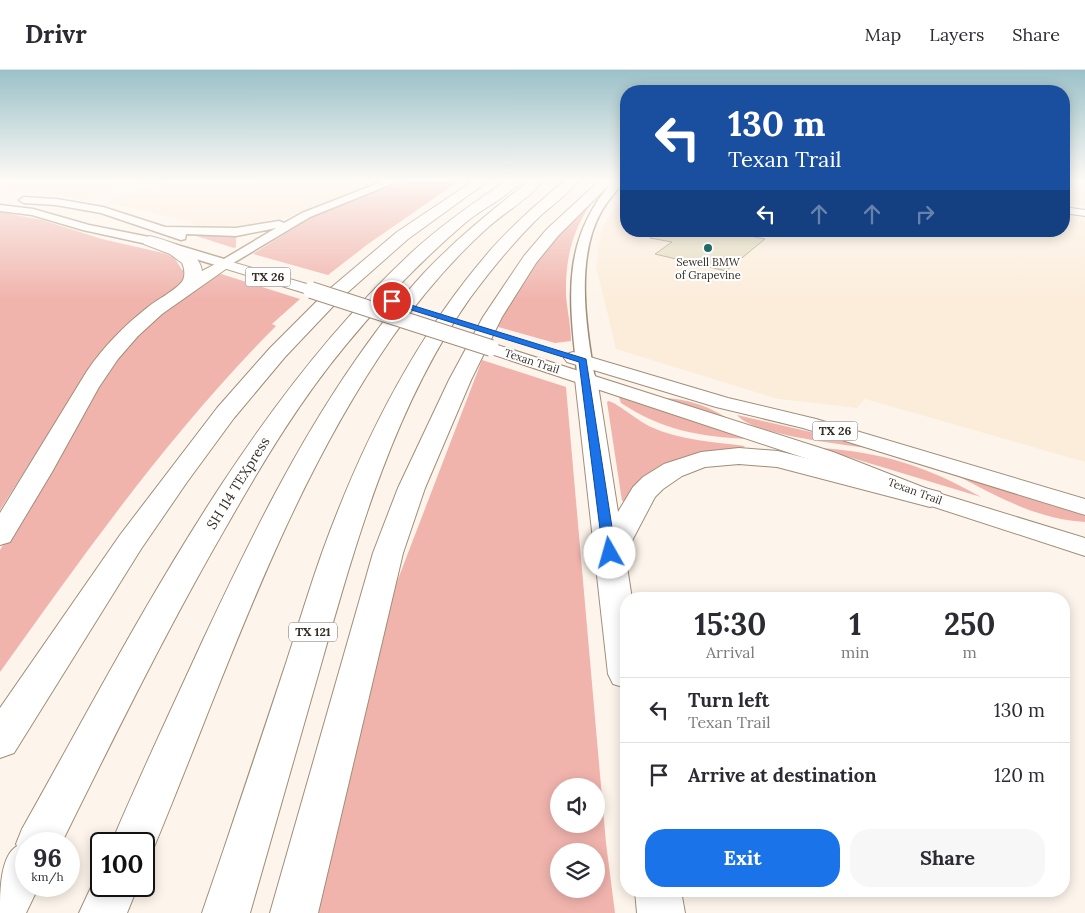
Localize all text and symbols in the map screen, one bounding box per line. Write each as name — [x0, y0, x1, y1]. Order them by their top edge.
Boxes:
text: Drivr — [25, 19, 87, 50]
text: Map — [865, 23, 901, 46]
text: Layers — [929, 23, 984, 46]
text: Share — [1012, 23, 1060, 46]
text: 130 m — [728, 101, 825, 146]
icon: left — [645, 105, 710, 170]
text: Texan Trail — [728, 145, 842, 173]
icon: left — [752, 200, 780, 228]
icon: ahead — [805, 200, 833, 228]
icon: ahead — [858, 200, 886, 228]
icon: right — [911, 200, 939, 228]
marker: Sewell BMW of Grapevine — [702, 242, 714, 254]
place label: Sewell BMW of Grapevine — [675, 255, 741, 282]
road number: TX 26 — [246, 268, 290, 286]
pin — [371, 280, 413, 322]
icon: arrive — [378, 287, 406, 315]
street label: Texan Trail — [503, 346, 561, 376]
road number: TX 26 — [812, 422, 858, 441]
street label: SH 114 TEXpress — [202, 433, 274, 533]
street label: Texan Trail — [886, 475, 944, 507]
position arrow — [583, 526, 635, 578]
text: 15:30 — [695, 605, 766, 643]
text: 1 — [849, 605, 861, 643]
text: 250 — [944, 605, 995, 643]
road number: TX 121 — [289, 622, 337, 642]
text: Arrival — [706, 642, 755, 662]
text: min — [841, 642, 870, 662]
text: m — [963, 642, 977, 662]
text: Turn left — [688, 688, 769, 712]
icon: left — [645, 696, 673, 724]
text: 130 m — [994, 698, 1045, 722]
text: Texan Trail — [688, 712, 771, 732]
icon: arrive — [645, 761, 673, 789]
text: Arrive at destination — [688, 763, 877, 787]
text: 120 m — [994, 763, 1045, 787]
map controls — [550, 778, 605, 898]
button: sound — [550, 778, 605, 833]
button: Exit — [645, 829, 840, 887]
button: Share — [850, 829, 1045, 887]
speed limit sign: 100 — [90, 832, 155, 897]
text: 96 — [33, 842, 62, 874]
button: layers — [550, 843, 605, 898]
text: km/h — [31, 869, 64, 884]

